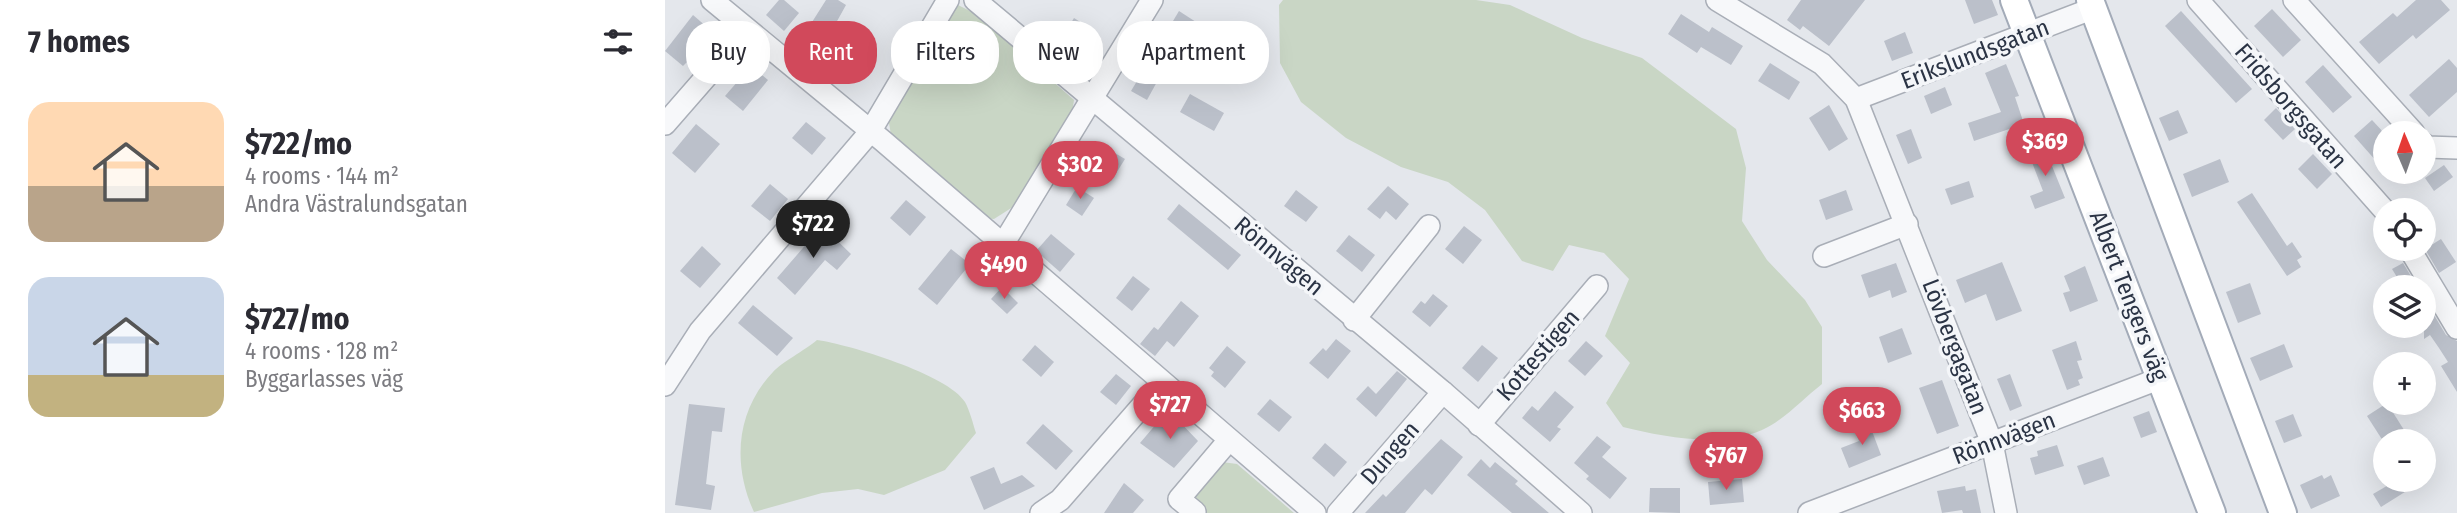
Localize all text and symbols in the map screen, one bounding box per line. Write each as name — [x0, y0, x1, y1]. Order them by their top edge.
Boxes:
street label: Erikslundsgatan — [1897, 13, 2053, 95]
chip: Buy — [686, 21, 770, 84]
chip: Rent — [784, 21, 877, 84]
chip: Filters — [891, 21, 999, 84]
chip: New — [1013, 21, 1103, 84]
chip: Apartment — [1117, 21, 1269, 84]
icon: filters — [599, 23, 637, 61]
text: 7 homes — [28, 24, 130, 60]
street label: Fridsborgsgatan — [2229, 38, 2353, 174]
pin: $369 — [2004, 118, 2086, 178]
north arrow — [2373, 121, 2436, 184]
map controls — [2373, 121, 2436, 492]
text: $722/mo — [245, 126, 352, 162]
text: $369 — [2022, 127, 2068, 155]
icon: home — [84, 130, 168, 214]
pin: $302 — [1039, 142, 1121, 201]
text: $302 — [1057, 150, 1103, 178]
text: 4 rooms · 144 m² — [245, 162, 399, 190]
text: Andra Västralundsgatan — [245, 190, 468, 218]
button: locate — [2373, 198, 2436, 261]
pin: $722 — [772, 201, 854, 260]
street label: Albert Tengers väg — [2084, 207, 2175, 386]
text: $722 — [792, 209, 834, 237]
street label: Rönnvägen — [1229, 211, 1329, 301]
pin: $490 — [963, 242, 1045, 301]
text: $490 — [980, 250, 1028, 278]
street label: Lövbergagatan — [1916, 275, 1994, 419]
button: layers — [2373, 275, 2436, 338]
text: $727/mo — [245, 301, 350, 337]
street label: Kottestigen — [1491, 304, 1585, 406]
icon: home — [84, 305, 168, 389]
text: 4 rooms · 128 m² — [245, 337, 398, 365]
button: + — [2373, 352, 2436, 415]
text: Byggarlasses väg — [245, 365, 403, 393]
pin: $727 — [1129, 382, 1211, 441]
pin: $663 — [1821, 388, 1903, 447]
text: $727 — [1149, 390, 1191, 418]
text: $663 — [1839, 396, 1885, 424]
street label: Rönnvägen — [1949, 406, 2059, 470]
street label: Dungen — [1355, 416, 1425, 490]
button: − — [2373, 429, 2436, 492]
pin: $767 — [1685, 433, 1767, 492]
text: $767 — [1705, 441, 1747, 469]

